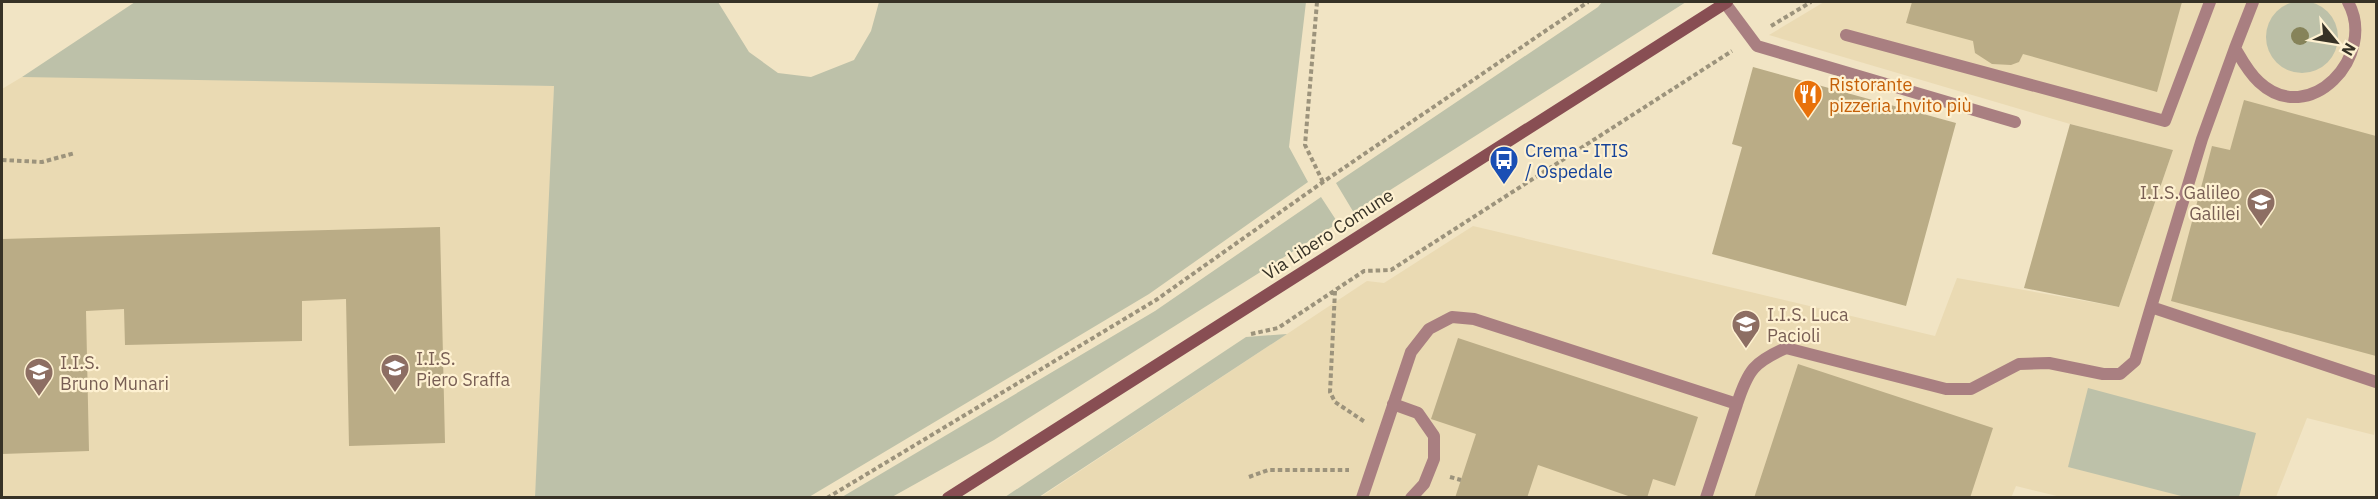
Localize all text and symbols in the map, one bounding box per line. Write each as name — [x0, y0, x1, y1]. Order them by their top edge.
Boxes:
north arrow — [2306, 12, 2366, 72]
text: N — [2337, 39, 2361, 60]
place label: Ristorante pizzeria Invito più — [1829, 73, 1972, 117]
restaurant icon: Ristorante pizzeria Invito più — [1792, 78, 1824, 120]
place label: Crema - ITIS / Ospedale — [1525, 139, 1628, 183]
bus stop icon: Crema - ITIS / Ospedale — [1488, 144, 1520, 186]
place label: I.I.S. Galileo Galilei — [2140, 181, 2240, 225]
street label: Via Libero Comune — [1258, 183, 1398, 285]
school or university icon: I.I.S. Galileo Galilei — [2245, 186, 2277, 228]
place label: I.I.S. Luca Pacioli — [1767, 303, 1849, 347]
school or university icon: I.I.S. Luca Pacioli — [1730, 308, 1762, 350]
place label: I.I.S. Piero Sraffa — [416, 347, 510, 391]
place label: I.I.S. Bruno Munari — [60, 351, 169, 395]
school or university icon: I.I.S. Piero Sraffa — [379, 352, 411, 394]
school or university icon: I.I.S. Bruno Munari — [23, 356, 55, 398]

